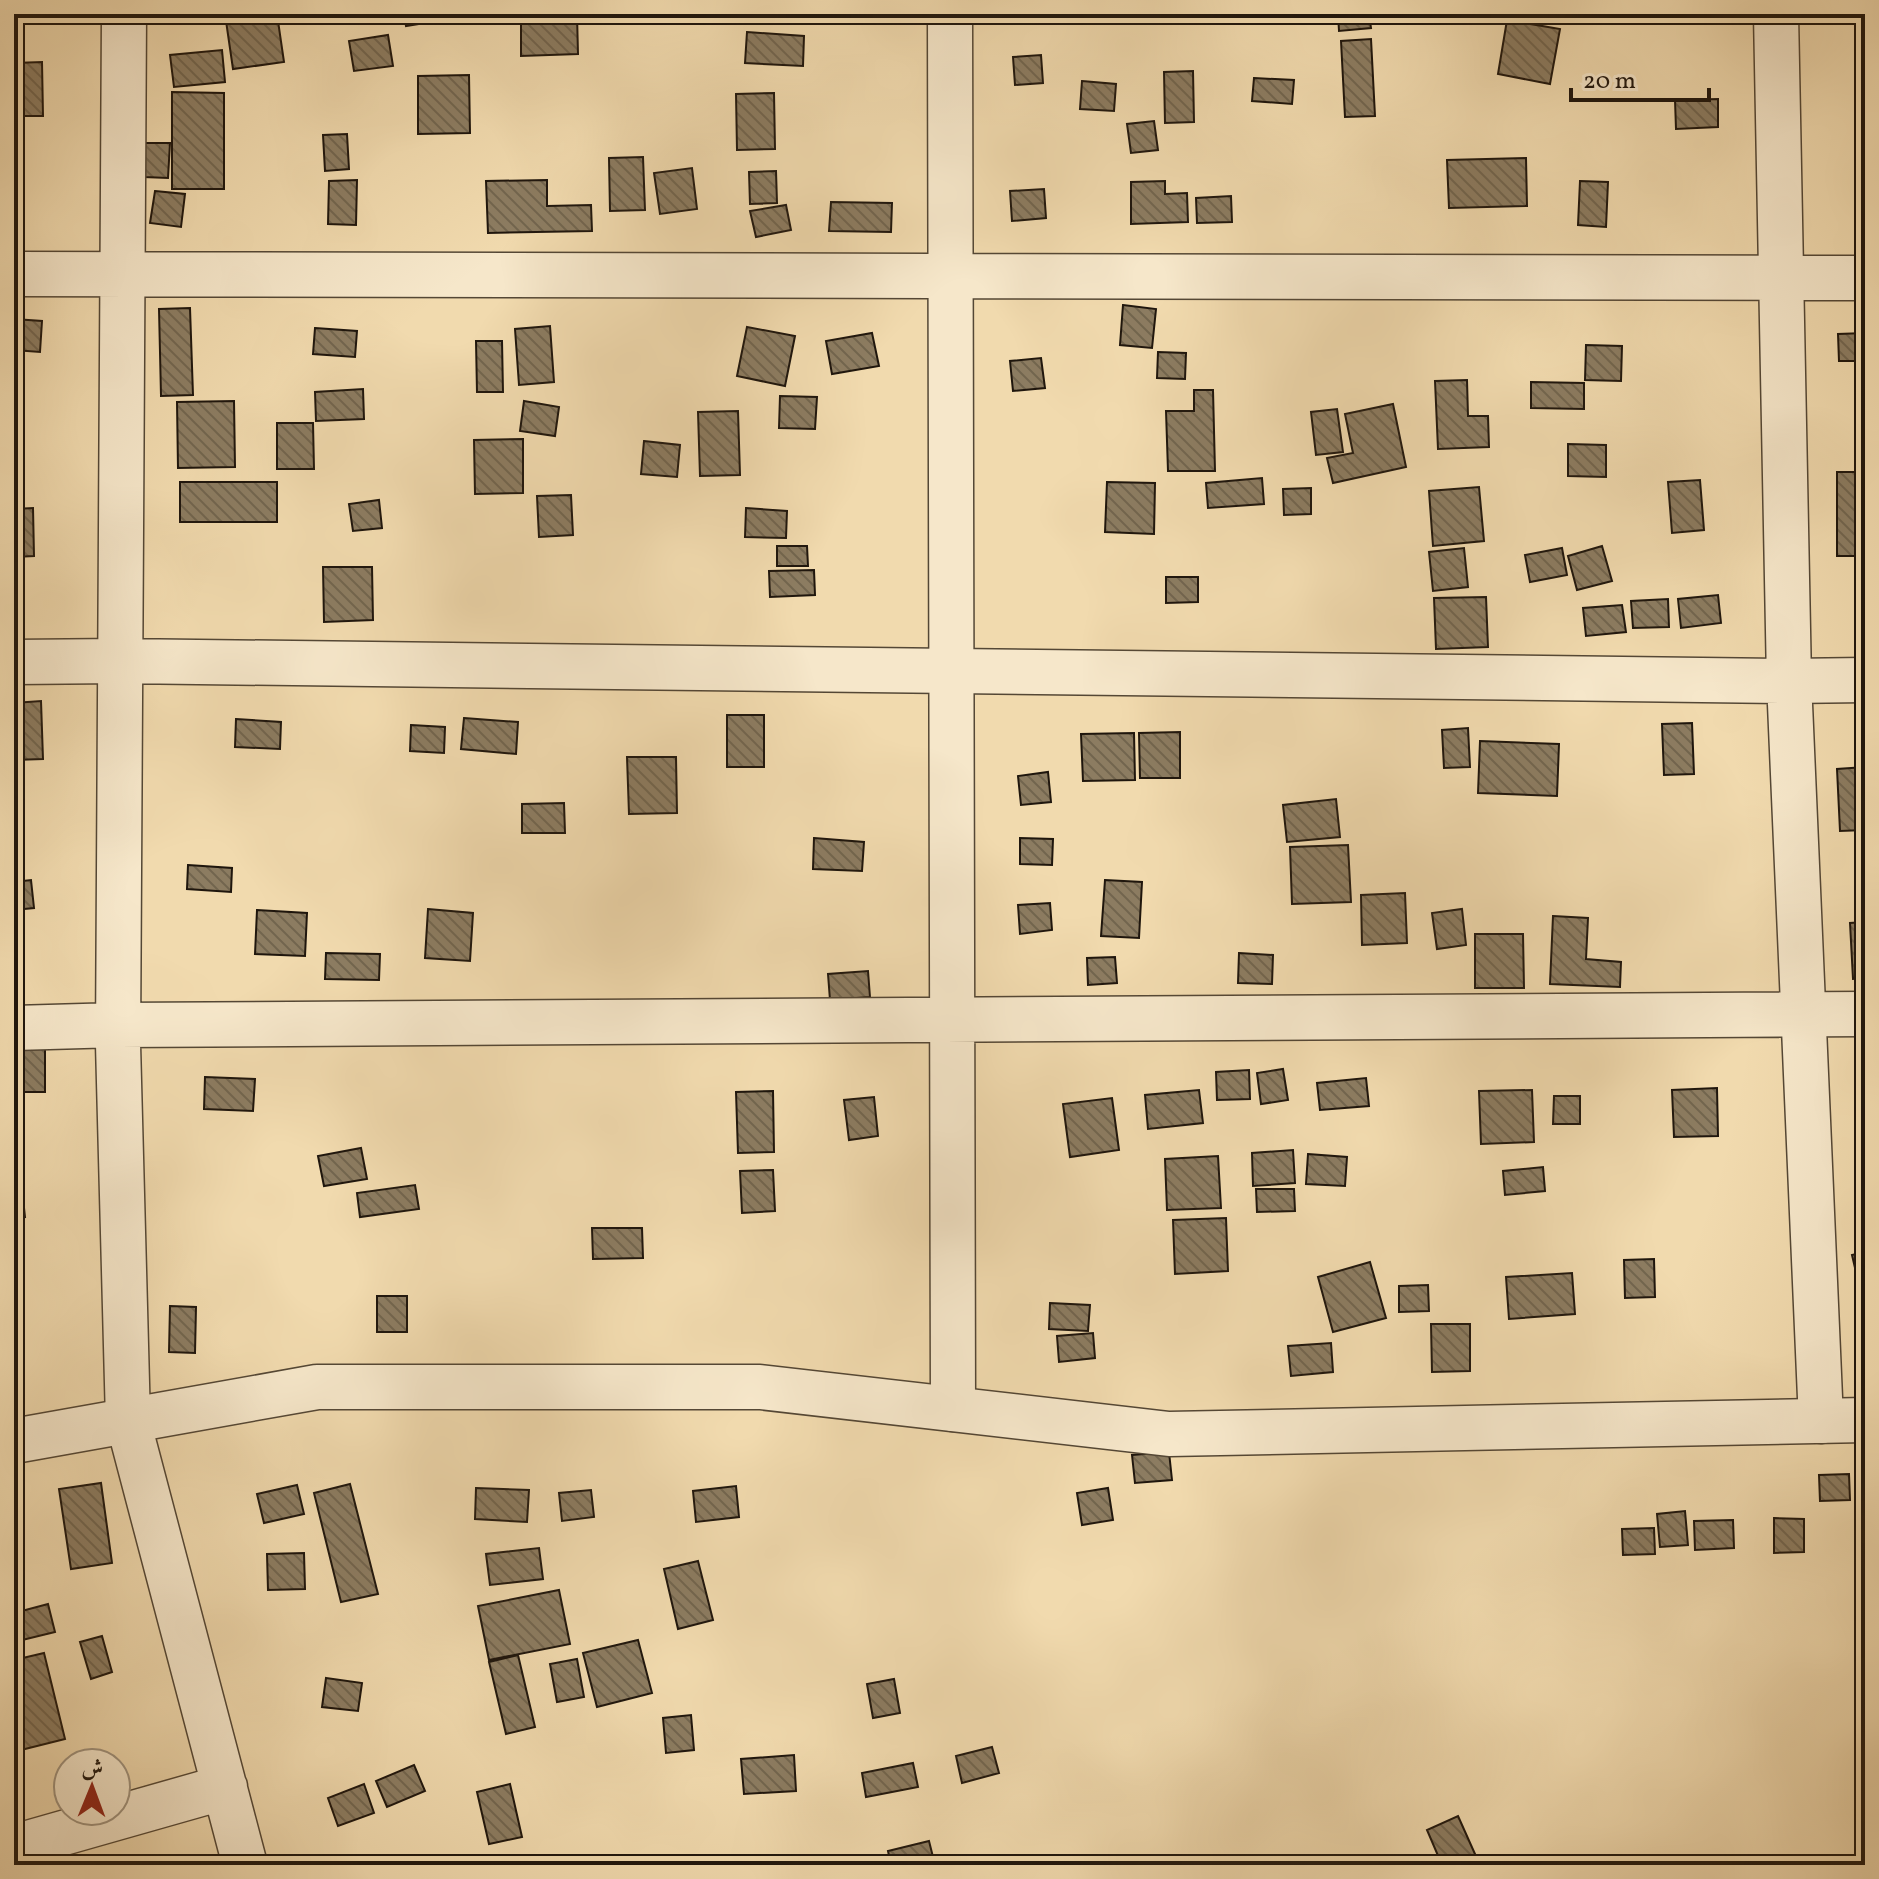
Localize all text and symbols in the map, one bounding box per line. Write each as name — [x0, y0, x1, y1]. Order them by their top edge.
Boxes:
scale bar — [1571, 52, 1709, 102]
text: 20 m — [1583, 65, 1636, 99]
north arrow — [52, 1747, 132, 1827]
text: ش — [81, 1754, 103, 1785]

